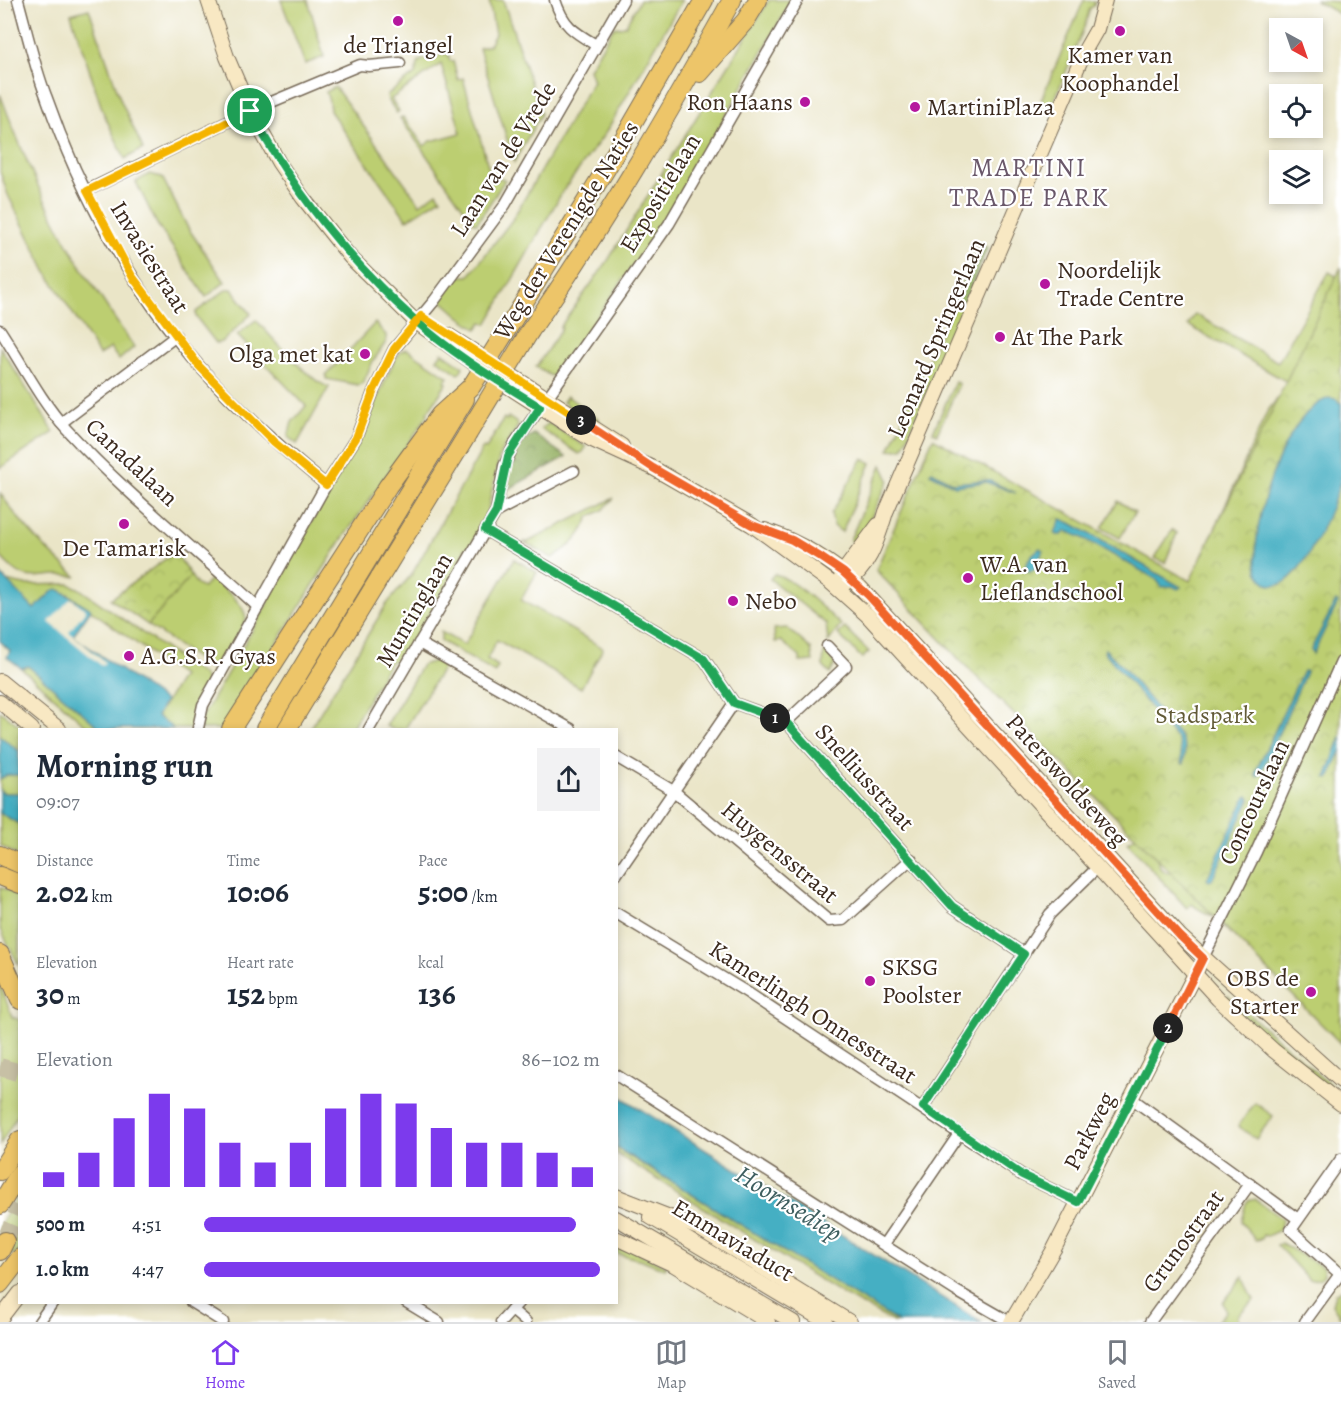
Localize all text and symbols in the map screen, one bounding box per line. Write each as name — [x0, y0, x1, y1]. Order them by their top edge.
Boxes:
marker: de Triangel — [391, 14, 405, 28]
north arrow — [1269, 18, 1323, 72]
map controls — [1269, 18, 1323, 204]
marker: Kamer van Koophandel — [1113, 24, 1127, 38]
place label: de Triangel — [343, 29, 453, 61]
place label: Kamer van Koophandel — [1061, 39, 1179, 99]
street label: Laan van de Vrede — [442, 75, 564, 243]
button: locate — [1269, 84, 1323, 138]
pin — [224, 85, 275, 136]
place label: Ron Haans — [686, 86, 793, 118]
place label: MartiniPlaza — [927, 91, 1055, 123]
icon: arrive — [233, 94, 266, 127]
marker: Ron Haans — [798, 95, 812, 109]
marker: MartiniPlaza — [908, 100, 922, 114]
street label: Weg der Verenigde Naties — [485, 115, 646, 346]
street label: Expositielaan — [612, 128, 708, 258]
district label: MARTINI TRADE PARK — [949, 150, 1109, 215]
button: layers — [1269, 150, 1323, 204]
street label: Invasiestraat — [103, 195, 197, 319]
street label: Leonard Springerlaan — [880, 233, 992, 443]
place label: Noordelijk Trade Centre — [1057, 254, 1184, 314]
marker: Noordelijk Trade Centre — [1038, 277, 1052, 291]
place label: At The Park — [1011, 321, 1123, 353]
marker: At The Park — [993, 330, 1007, 344]
place label: Olga met kat — [229, 338, 353, 370]
marker: Olga met kat — [358, 347, 372, 361]
pin: 3 — [566, 405, 596, 435]
text: 3 — [578, 409, 584, 431]
street label: Canadalaan — [79, 411, 185, 513]
marker: De Tamarisk — [117, 517, 131, 531]
place label: De Tamarisk — [62, 532, 186, 564]
street label: Muntinglaan — [368, 547, 460, 673]
place label: W.A. van Lieflandschool — [979, 548, 1123, 608]
marker: W.A. van Lieflandschool — [961, 571, 975, 585]
place label: Nebo — [745, 585, 797, 617]
marker: Nebo — [726, 594, 740, 608]
place label: A.G.S.R. Gyas — [140, 640, 276, 672]
marker: A.G.S.R. Gyas — [122, 649, 136, 663]
park label: Stadspark — [1155, 699, 1255, 731]
pin: 1 — [760, 703, 790, 733]
text: 1 — [772, 707, 778, 729]
street label: Paterswoldseweg — [999, 707, 1135, 853]
street label: Snelliusstraat — [808, 716, 922, 838]
street label: Concourslaan — [1211, 734, 1297, 870]
text: Morning run — [36, 743, 213, 788]
button: share — [537, 748, 600, 811]
text: 09:07 — [36, 788, 80, 815]
street label: Huygensstraat — [715, 794, 845, 910]
text: Distance — [36, 850, 93, 872]
text: Time — [227, 850, 260, 872]
text: Pace — [418, 850, 448, 872]
text: 2.02 — [36, 872, 88, 912]
text: 10:06 — [227, 872, 289, 912]
text: 5:00 — [418, 872, 468, 912]
text: km — [88, 886, 113, 908]
text: /km — [468, 886, 498, 908]
street label: Kamerlingh Onnesstraat — [703, 933, 923, 1091]
place label: SKSG Poolster — [882, 951, 961, 1011]
text: Elevation — [36, 952, 97, 974]
text: Heart rate — [227, 952, 294, 974]
text: kcal — [418, 952, 444, 974]
place label: OBS de Starter — [1227, 962, 1299, 1022]
text: 30 — [36, 974, 64, 1014]
text: 152 — [227, 974, 265, 1014]
text: 136 — [418, 974, 456, 1014]
marker: SKSG Poolster — [863, 974, 877, 988]
marker: OBS de Starter — [1304, 985, 1318, 999]
text: m — [64, 988, 80, 1010]
text: bpm — [265, 988, 298, 1010]
pin: 2 — [1153, 1013, 1183, 1043]
text: 2 — [1164, 1017, 1172, 1039]
text: Elevation — [36, 1046, 113, 1073]
text: 86–102 m — [521, 1046, 600, 1073]
street label: Parkweg — [1056, 1086, 1122, 1176]
water label: Hoornsediep — [729, 1157, 849, 1250]
street label: Grunostraat — [1135, 1183, 1231, 1299]
street label: Emmaviaduct — [666, 1191, 800, 1289]
text: 500 m — [36, 1211, 85, 1238]
text: 4:51 — [132, 1211, 161, 1238]
text: 1.0 km — [36, 1256, 89, 1283]
text: 4:47 — [132, 1256, 163, 1283]
tab: Home — [205, 1336, 245, 1394]
tab: Map — [655, 1336, 688, 1394]
tab: Saved — [1098, 1336, 1136, 1394]

